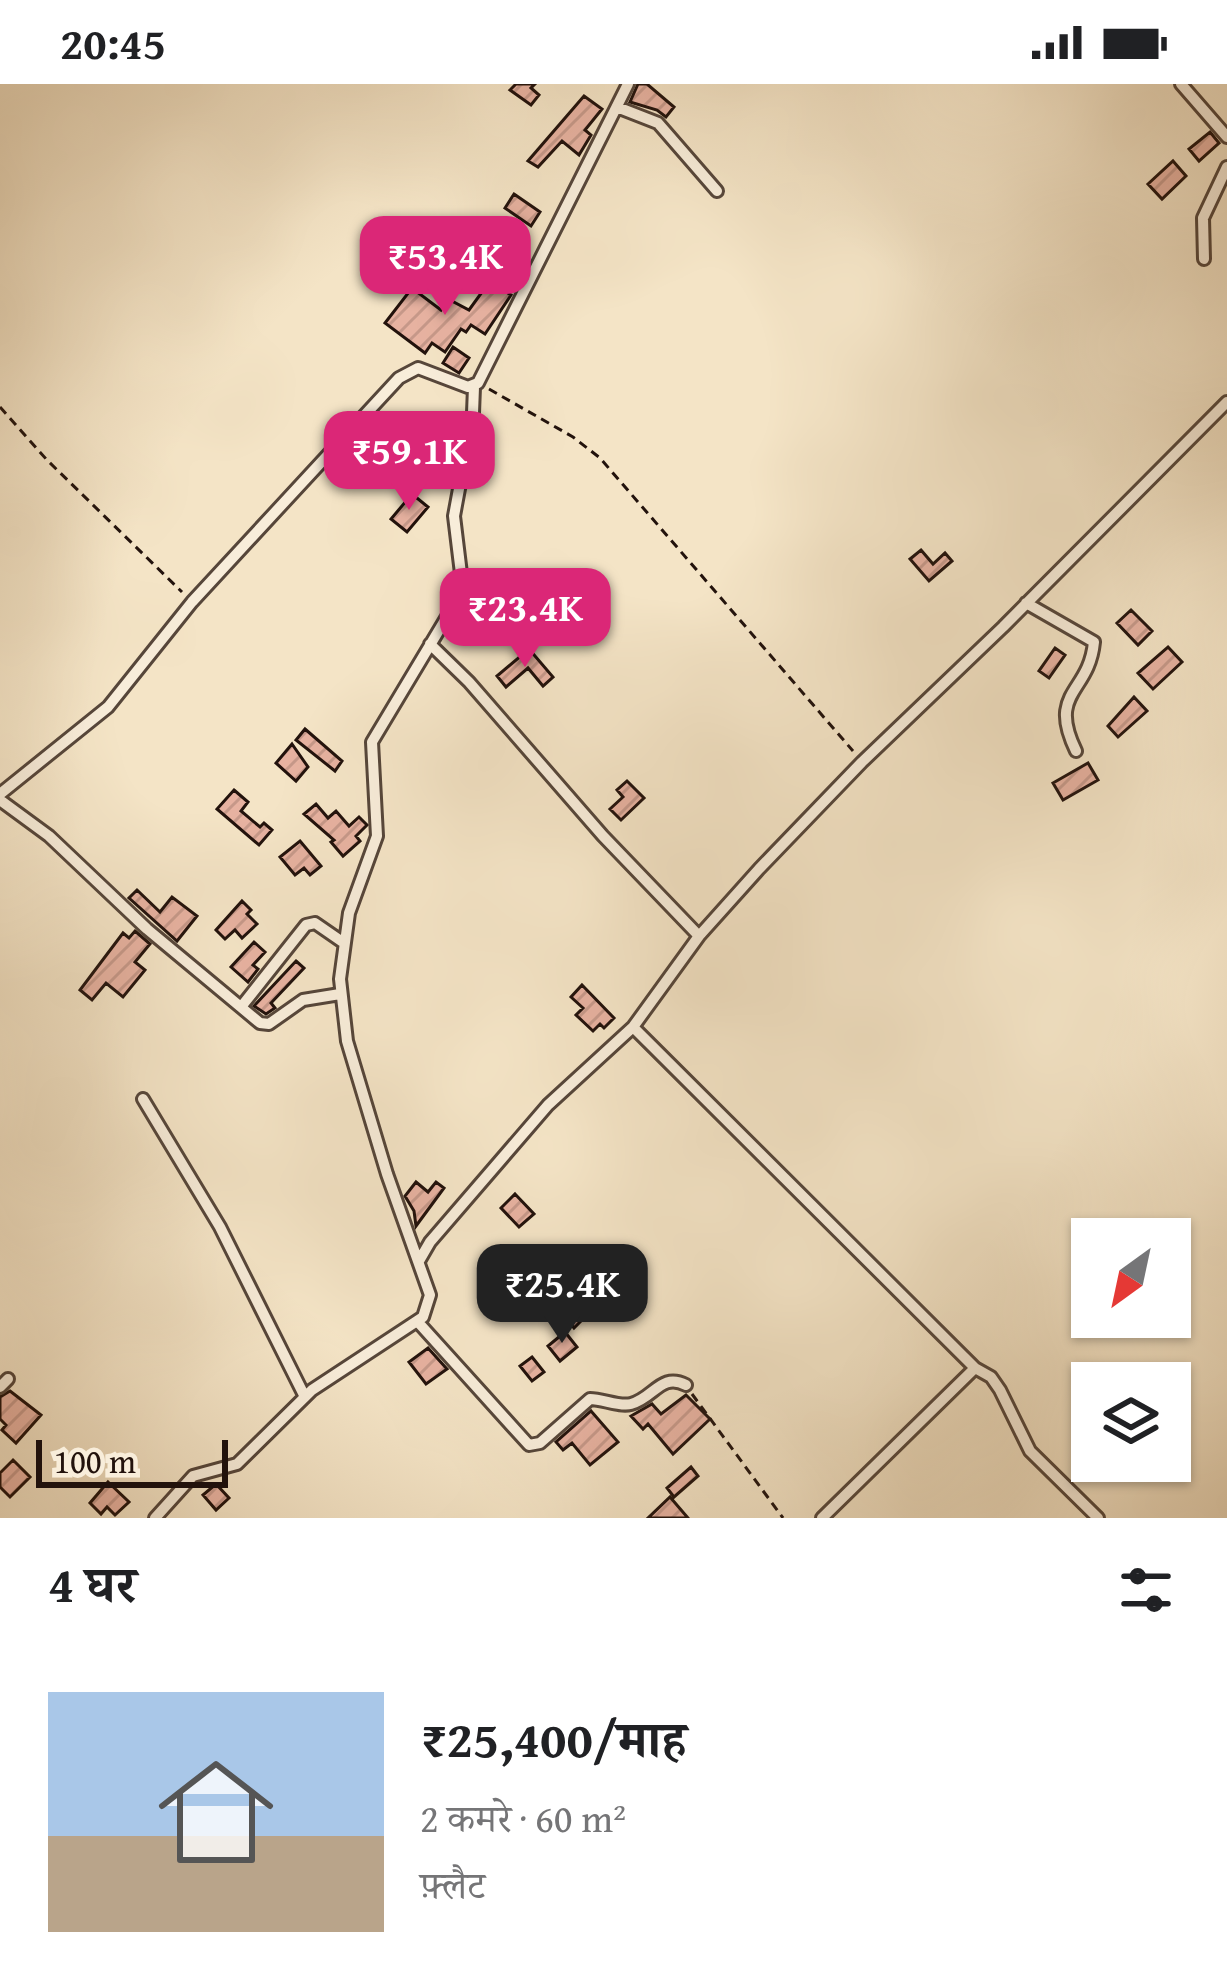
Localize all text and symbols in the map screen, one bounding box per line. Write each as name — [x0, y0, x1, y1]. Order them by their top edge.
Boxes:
text: 20:45 — [60, 10, 166, 75]
pin: ₹53.4K — [347, 216, 543, 318]
text: ₹53.4K — [387, 226, 503, 283]
pin: ₹59.1K — [311, 411, 507, 513]
text: ₹59.1K — [351, 421, 467, 478]
pin: ₹23.4K — [427, 568, 623, 670]
text: ₹23.4K — [467, 578, 583, 635]
north arrow — [1071, 1218, 1191, 1338]
map controls — [1071, 1218, 1191, 1482]
pin: ₹25.4K — [464, 1244, 660, 1346]
text: ₹25.4K — [504, 1254, 620, 1311]
button: layers — [1071, 1362, 1191, 1482]
scale bar — [36, 1434, 228, 1487]
text: 100 m — [54, 1437, 136, 1485]
text: 4 घर — [48, 1546, 136, 1621]
icon: filters — [1113, 1557, 1179, 1623]
text: ₹25,400/माह — [420, 1701, 686, 1776]
icon: home — [144, 1740, 288, 1884]
text: 2 कमरे · 60 m² — [420, 1789, 626, 1846]
text: फ़्लैट — [420, 1856, 485, 1913]

